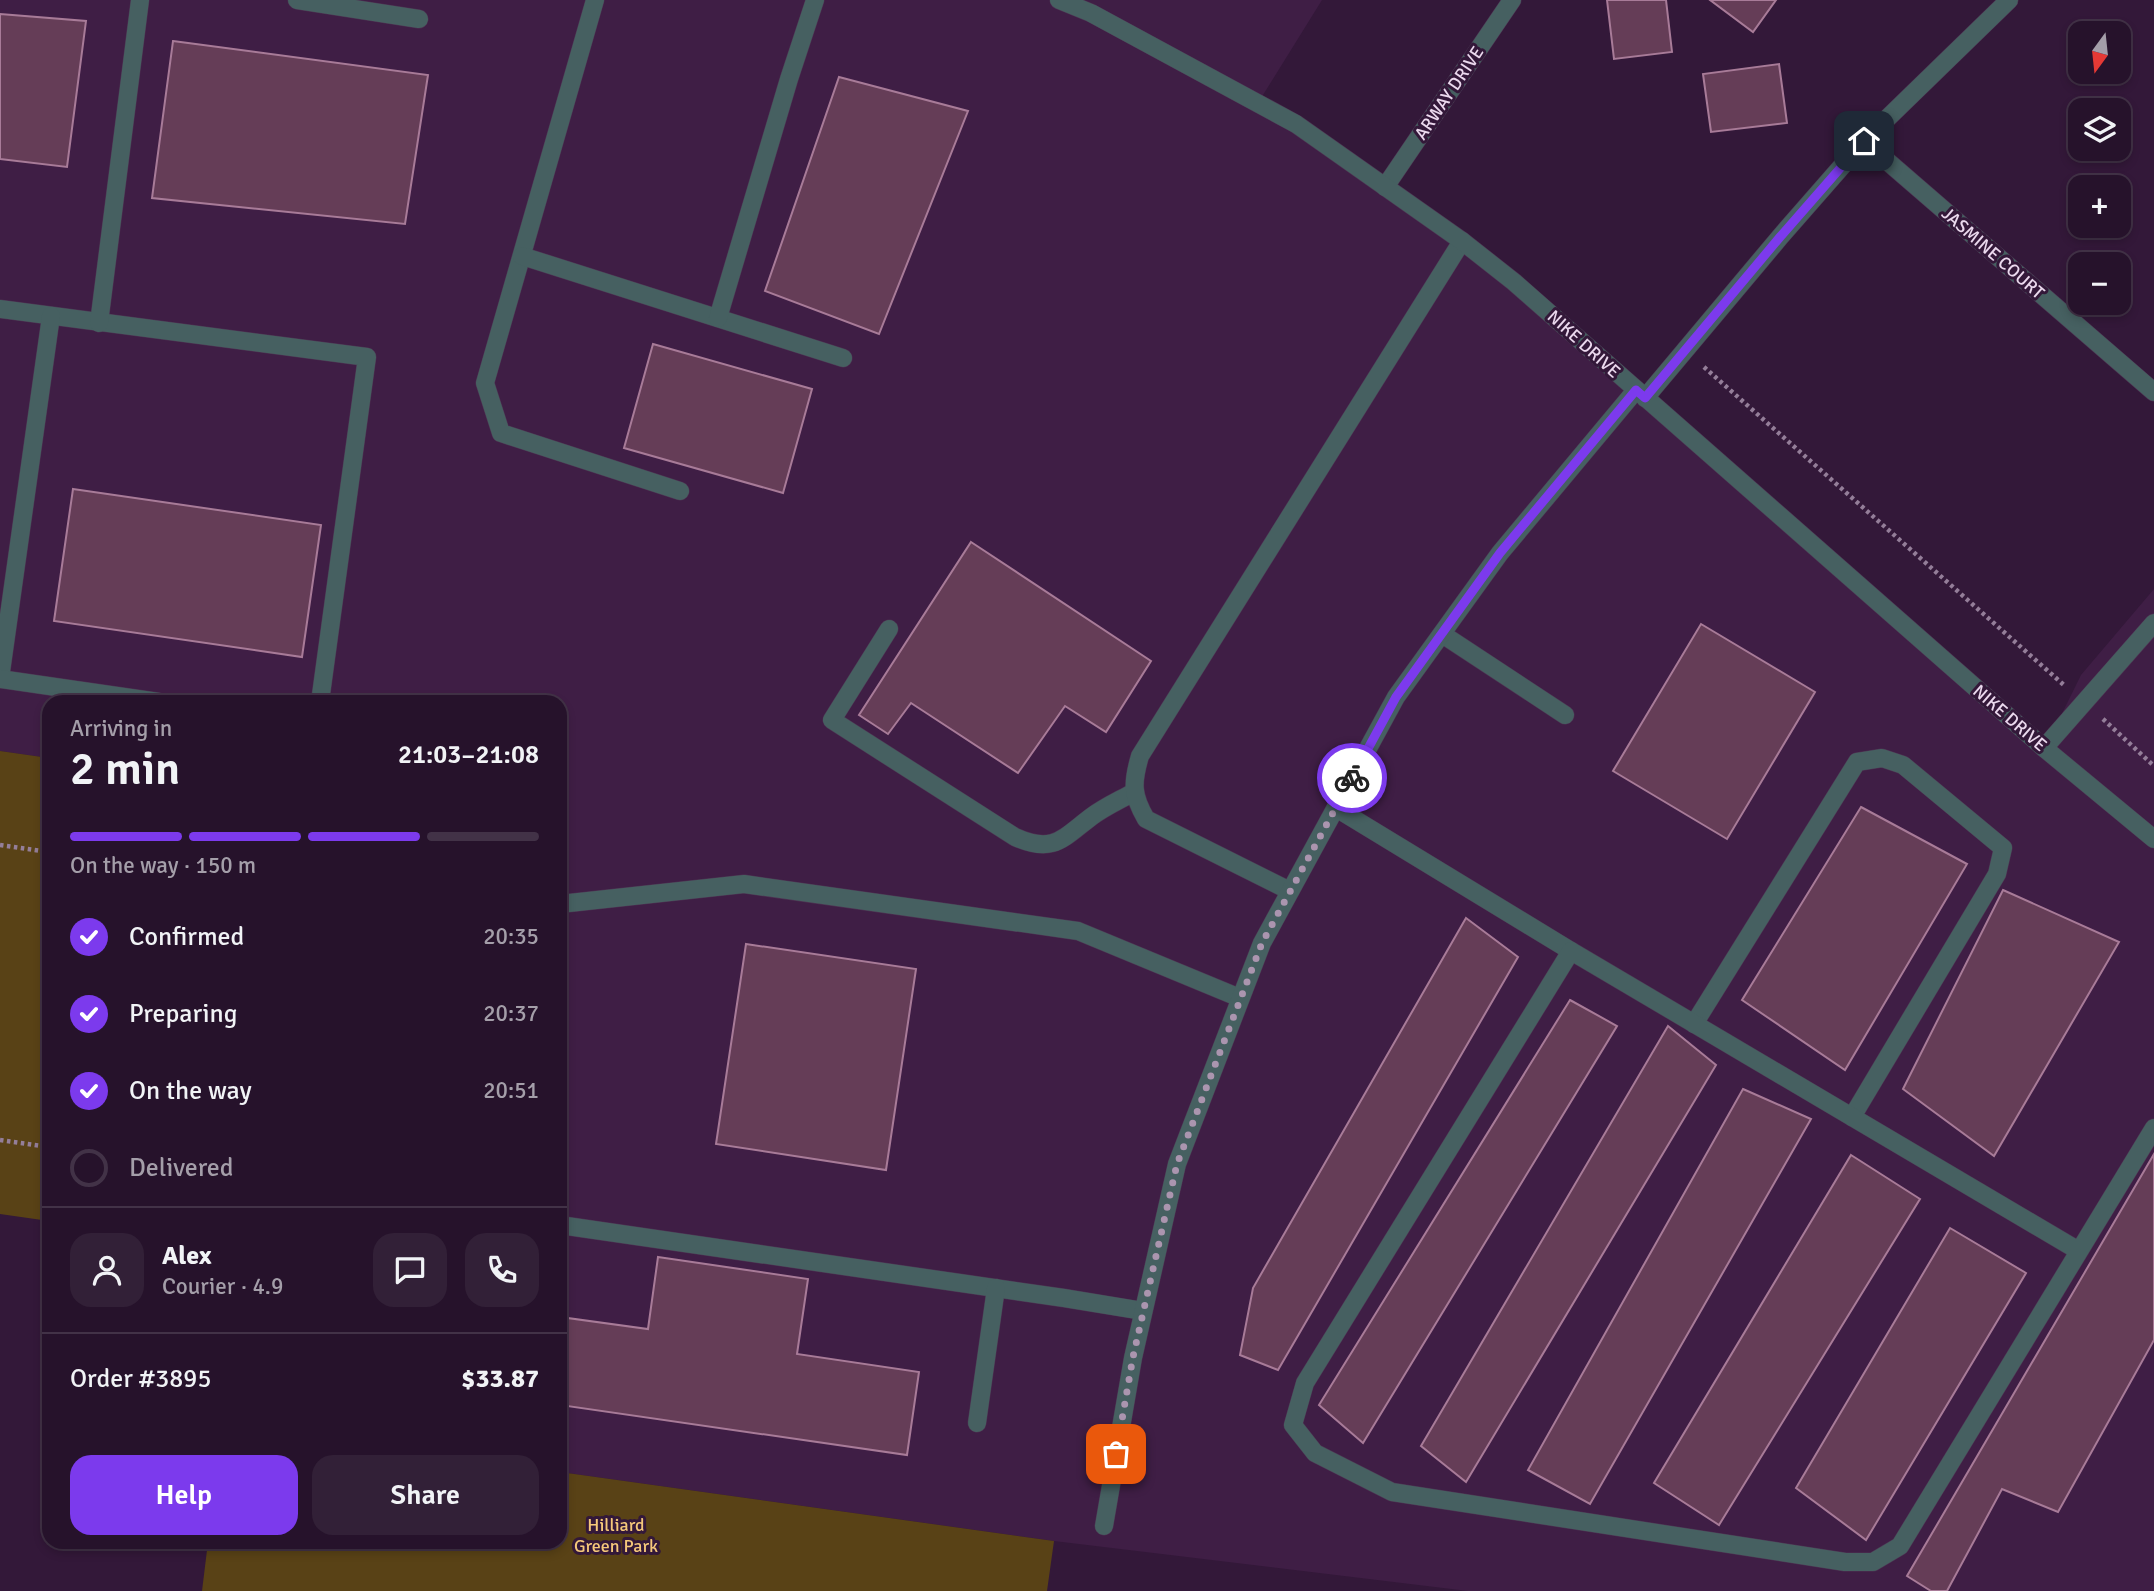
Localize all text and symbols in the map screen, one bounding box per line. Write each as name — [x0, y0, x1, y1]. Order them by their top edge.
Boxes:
north arrow — [2068, 21, 2132, 84]
map controls — [2068, 21, 2131, 315]
street label: ARWAY DRIVE — [1410, 42, 1488, 144]
button: layers — [2068, 98, 2131, 161]
pin — [1834, 111, 1894, 171]
icon: home — [1845, 122, 1883, 160]
button: + — [2068, 175, 2131, 238]
street label: JASMINE COURT — [1937, 202, 2049, 304]
button: − — [2068, 252, 2131, 315]
street label: NIKE DRIVE — [1543, 305, 1625, 383]
street label: NIKE DRIVE — [1969, 680, 2051, 756]
text: Arriving in — [70, 714, 172, 743]
text: 21:03–21:08 — [398, 739, 539, 771]
text: 2 min — [70, 741, 180, 797]
courier — [1317, 743, 1387, 813]
icon: bike — [1333, 759, 1371, 797]
text: On the way · 150 m — [70, 851, 256, 880]
icon: check — [70, 918, 108, 956]
text: Confirmed — [129, 921, 244, 953]
text: 20:35 — [483, 922, 539, 951]
icon: check — [70, 995, 108, 1033]
text: Preparing — [129, 998, 237, 1030]
text: 20:37 — [483, 999, 539, 1028]
icon: check — [70, 1072, 108, 1110]
text: On the way — [129, 1075, 252, 1107]
text: 20:51 — [483, 1076, 539, 1105]
text: Delivered — [129, 1152, 234, 1184]
button: person — [70, 1233, 144, 1307]
button: chat — [373, 1233, 447, 1307]
button: phone — [465, 1233, 539, 1307]
text: Alex — [162, 1240, 212, 1272]
text: Courier · 4.9 — [162, 1272, 283, 1301]
text: Order #3895 — [70, 1363, 211, 1395]
text: $33.87 — [461, 1363, 539, 1395]
pin — [1086, 1424, 1146, 1484]
icon: bag — [1097, 1435, 1135, 1473]
button: Help — [70, 1455, 298, 1535]
button: Share — [312, 1455, 539, 1535]
park label: Hilliard Green Park — [574, 1514, 658, 1557]

